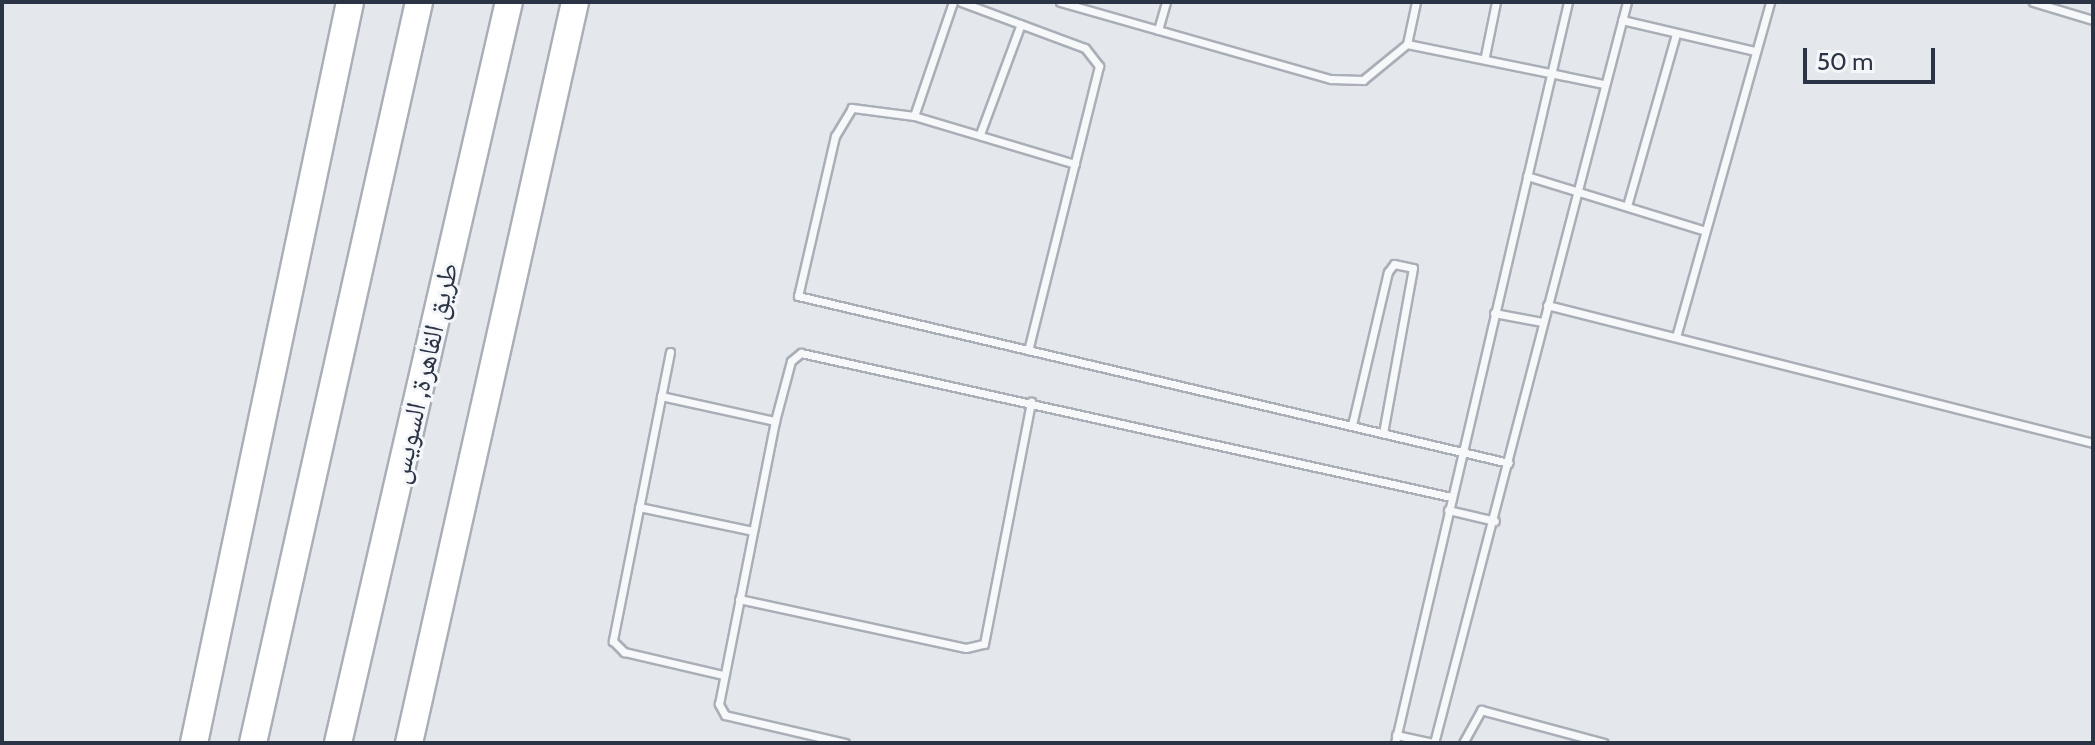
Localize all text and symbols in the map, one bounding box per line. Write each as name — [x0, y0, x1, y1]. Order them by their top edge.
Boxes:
scale bar — [1807, 32, 1939, 82]
text: 50 m — [1817, 47, 1873, 76]
street label: طريق القاهرة, السويس — [381, 259, 465, 487]

